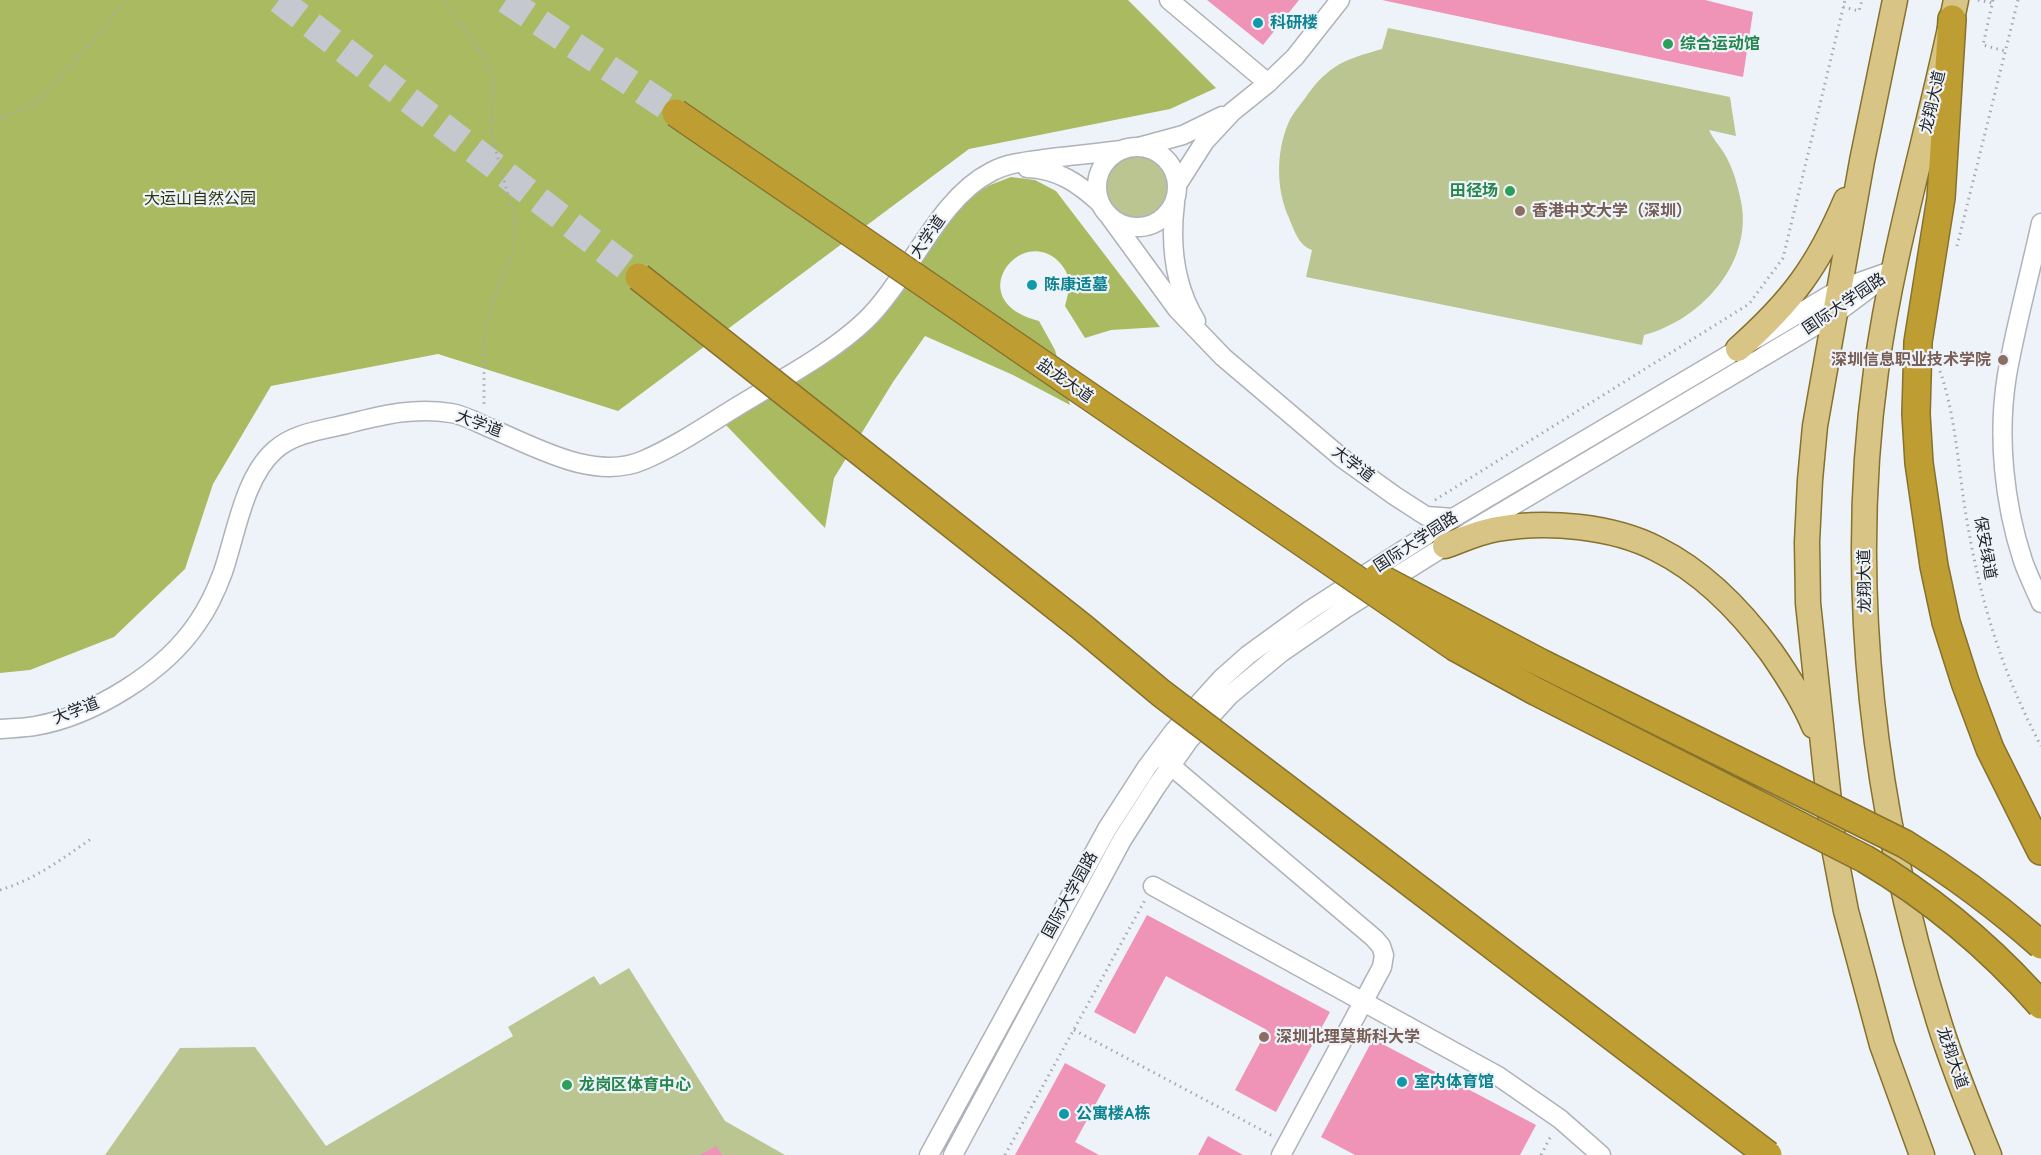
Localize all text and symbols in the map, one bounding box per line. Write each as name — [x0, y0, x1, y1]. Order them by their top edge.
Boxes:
place label: 科研楼 — [1270, 13, 1318, 33]
marker: 科研楼 — [1251, 16, 1265, 30]
place label: 综合运动馆 — [1680, 34, 1760, 54]
marker: 综合运动馆 — [1661, 37, 1675, 51]
street label: 龙翔大道 — [1916, 69, 1950, 135]
place label: 田径场 — [1450, 181, 1498, 201]
marker: 田径场 — [1503, 184, 1517, 198]
park label: 大运山自然公园 — [144, 189, 256, 209]
place label: 香港中文大学（深圳） — [1532, 201, 1692, 221]
marker: 香港中文大学（深圳） — [1513, 204, 1527, 218]
street label: 大学道 — [906, 212, 950, 262]
street label: 国际大学园路 — [1799, 269, 1889, 339]
place label: 陈康适墓 — [1044, 275, 1108, 295]
marker: 陈康适墓 — [1025, 278, 1039, 292]
place label: 深圳信息职业技术学院 — [1831, 350, 1991, 370]
marker: 深圳信息职业技术学院 — [1996, 353, 2010, 367]
street label: 盐龙大道 — [1033, 355, 1097, 407]
street label: 大学道 — [453, 406, 505, 442]
street label: 大学道 — [1328, 442, 1378, 486]
street label: 国际大学园路 — [1371, 508, 1461, 576]
street label: 保安绿道 — [1970, 515, 2000, 581]
street label: 龙翔大道 — [1855, 549, 1875, 613]
street label: 大学道 — [50, 693, 102, 729]
street label: 国际大学园路 — [1038, 848, 1102, 942]
street label: 龙翔大道 — [1933, 1025, 1971, 1091]
place label: 深圳北理莫斯科大学 — [1276, 1027, 1420, 1047]
marker: 深圳北理莫斯科大学 — [1257, 1030, 1271, 1044]
place label: 室内体育馆 — [1414, 1072, 1494, 1092]
place label: 龙岗区体育中心 — [579, 1075, 691, 1095]
marker: 室内体育馆 — [1395, 1075, 1409, 1089]
marker: 龙岗区体育中心 — [560, 1078, 574, 1092]
place label: 公寓楼A栋 — [1076, 1104, 1150, 1124]
marker: 公寓楼A栋 — [1057, 1107, 1071, 1121]

